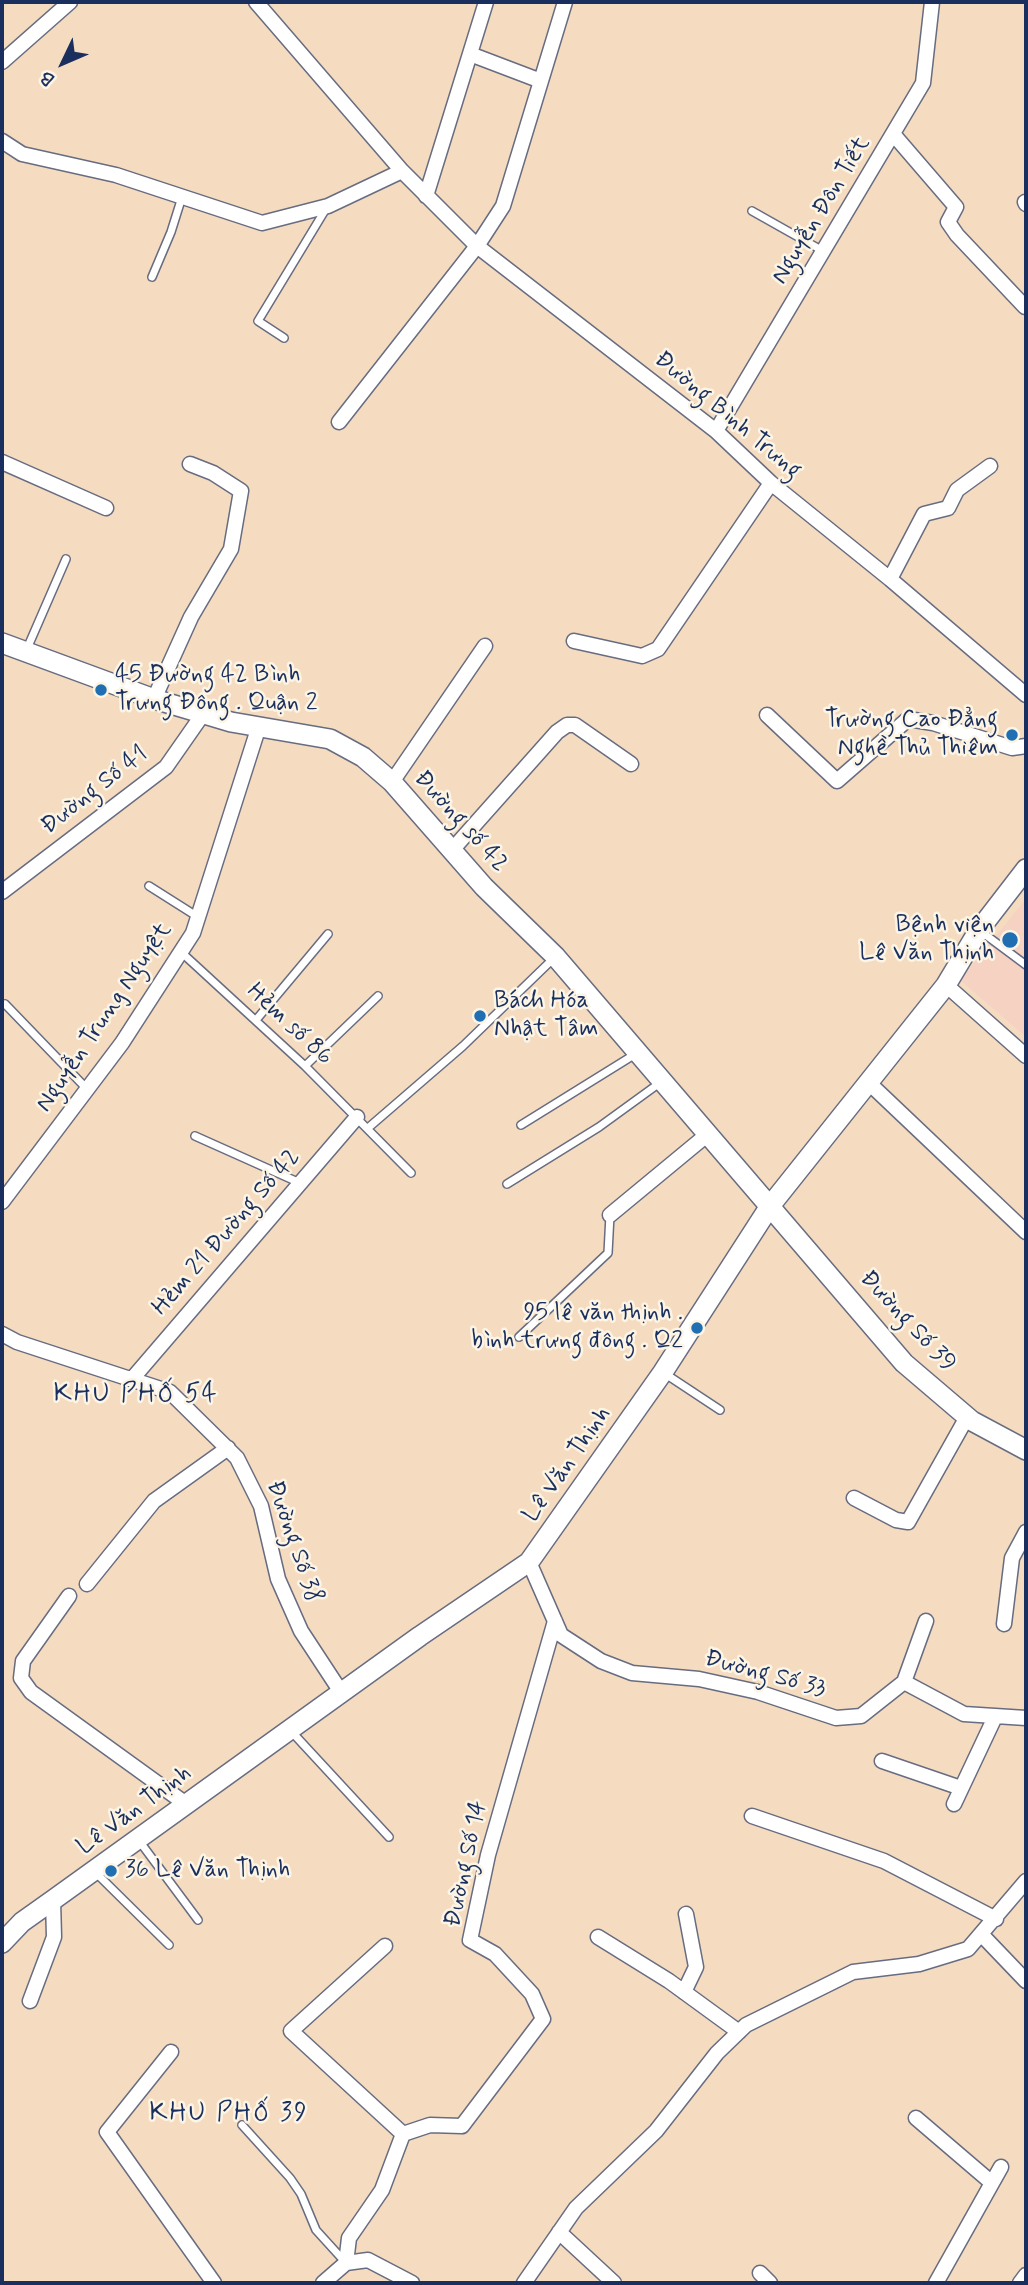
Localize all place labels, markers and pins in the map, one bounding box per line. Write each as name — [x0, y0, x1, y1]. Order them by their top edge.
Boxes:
place label: 45 Đường 42 Bình Trưng Đông . Quận 2 — [115, 662, 317, 718]
marker: 45 Đường 42 Bình Trưng Đông . Quận 2 — [93, 682, 109, 698]
place label: Trường Cao Đẳng Nghề Thủ Thiêm — [825, 707, 998, 763]
marker: Trường Cao Đẳng Nghề Thủ Thiêm — [1004, 727, 1020, 743]
place label: Bệnh viện Lê Văn Thịnh — [859, 912, 994, 968]
marker: Bệnh viện Lê Văn Thịnh — [1000, 930, 1020, 950]
place label: Bách Hóa Nhật Tâm — [494, 988, 598, 1044]
marker: Bách Hóa Nhật Tâm — [472, 1008, 488, 1024]
place label: 95 lê văn thịnh . bình trưng đông . Q2 — [471, 1300, 683, 1356]
marker: 95 lê văn thịnh . bình trưng đông . Q2 — [689, 1320, 705, 1336]
place label: 36 Lê Văn Thịnh — [125, 1857, 290, 1885]
marker: 36 Lê Văn Thịnh — [103, 1863, 119, 1879]

